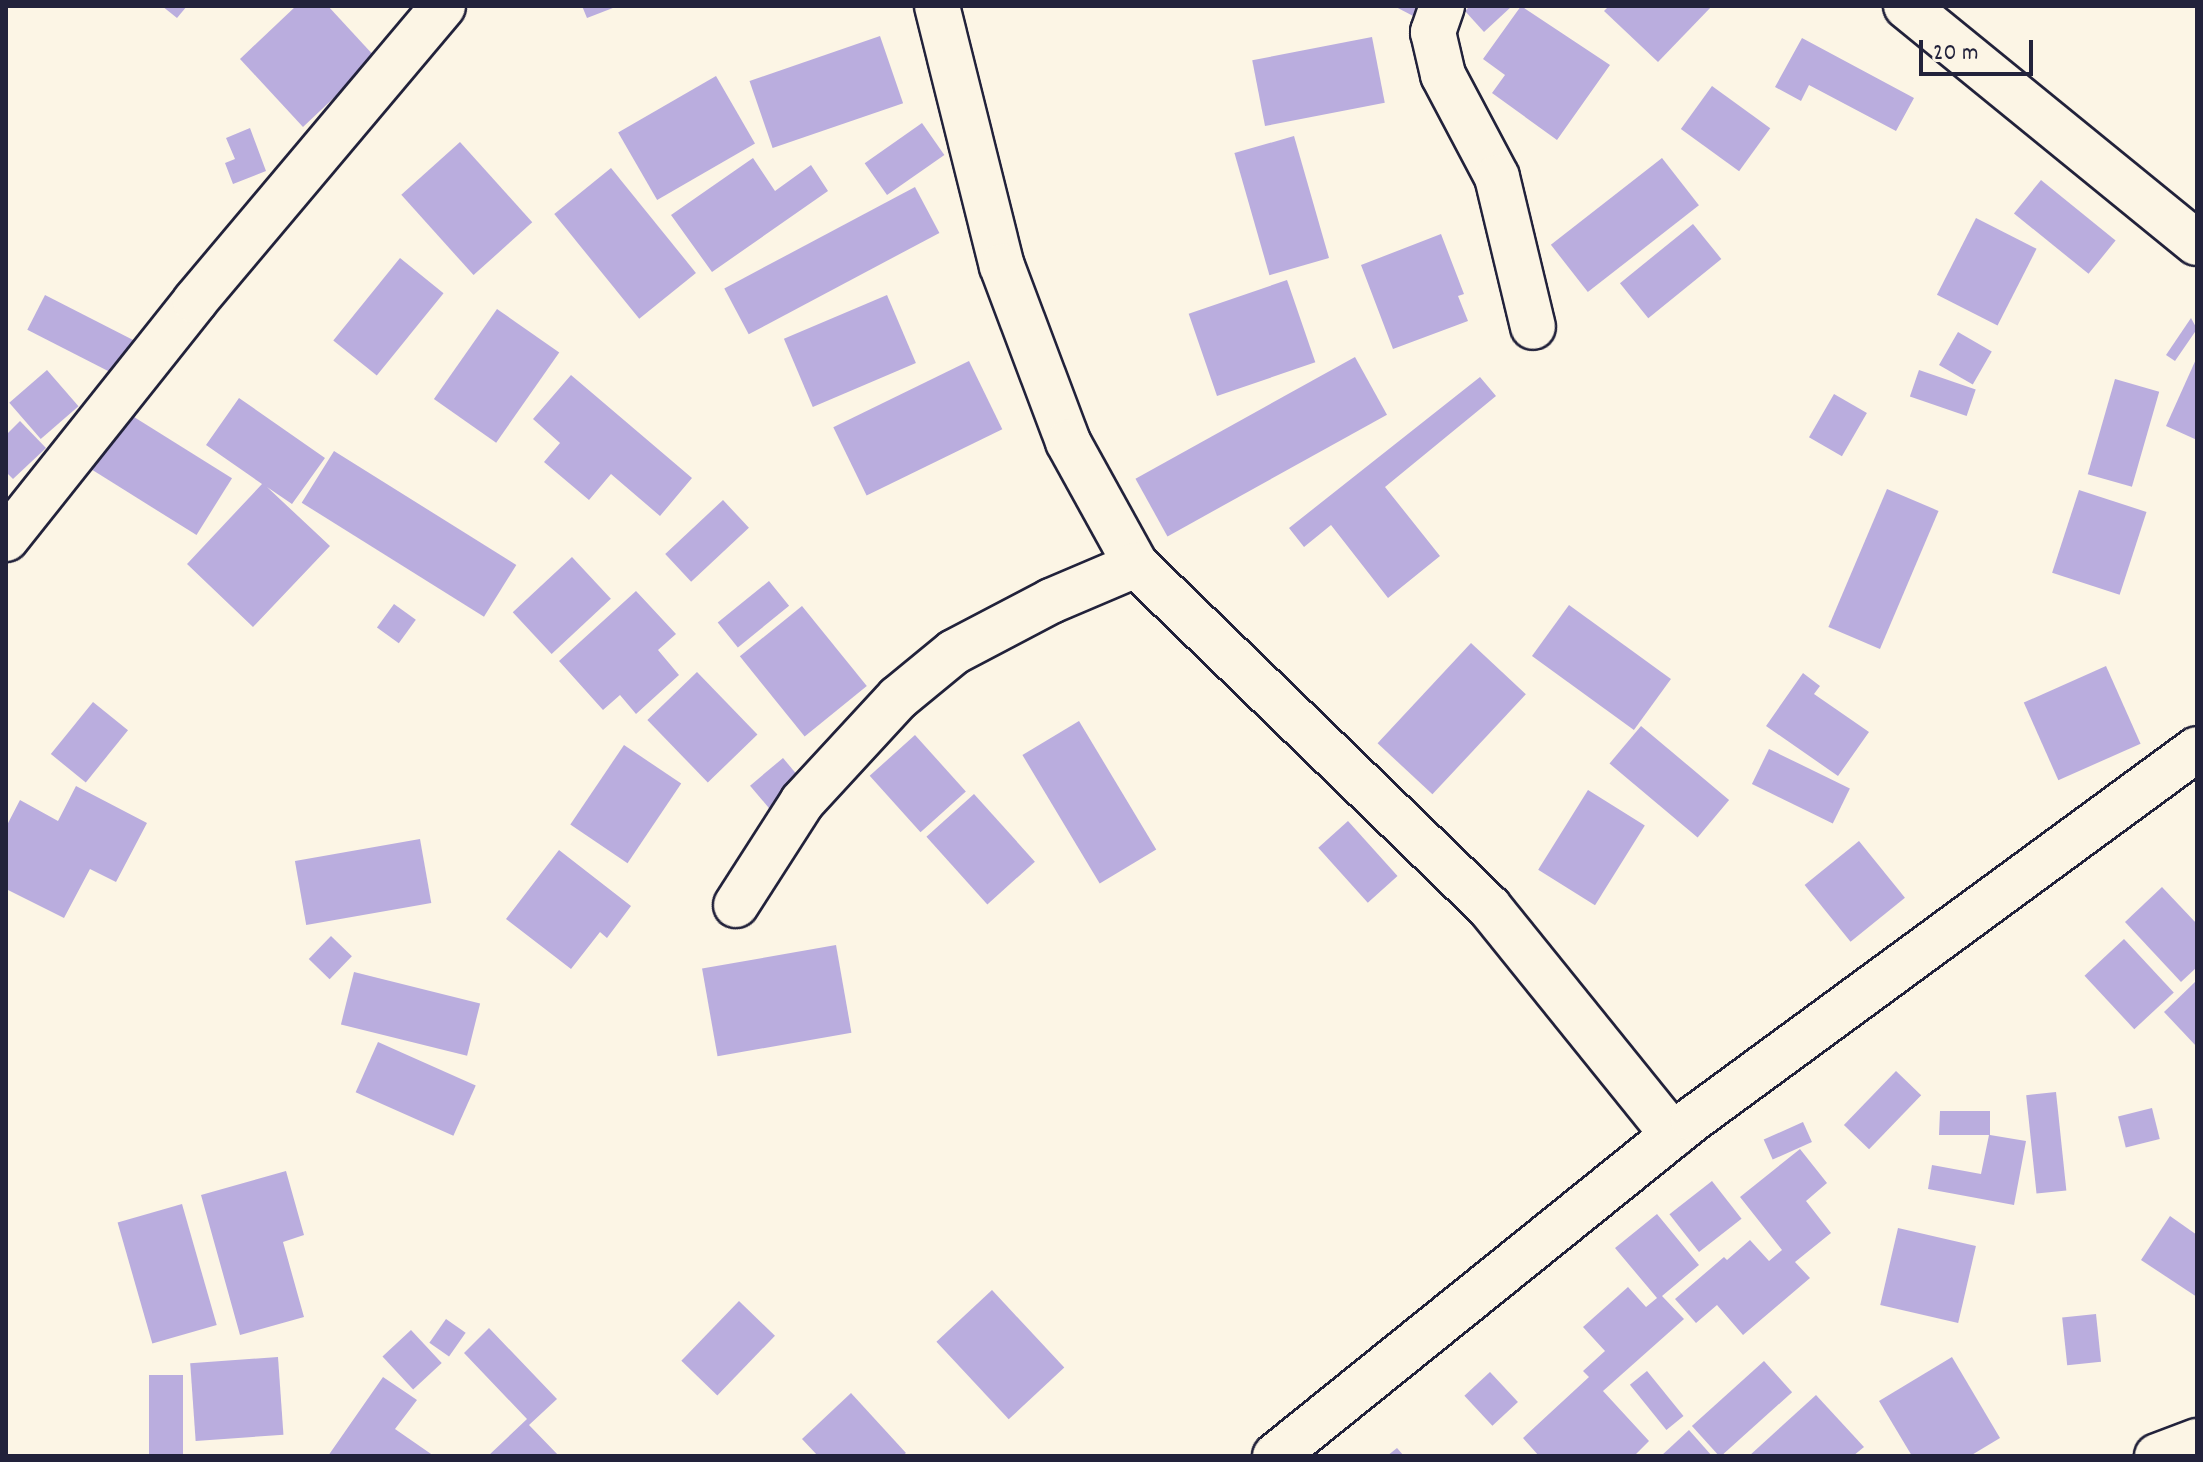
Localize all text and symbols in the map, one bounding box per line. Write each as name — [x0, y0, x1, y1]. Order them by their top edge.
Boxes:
scale bar — [1923, 24, 2037, 74]
text: 20 m — [1933, 37, 1979, 71]

